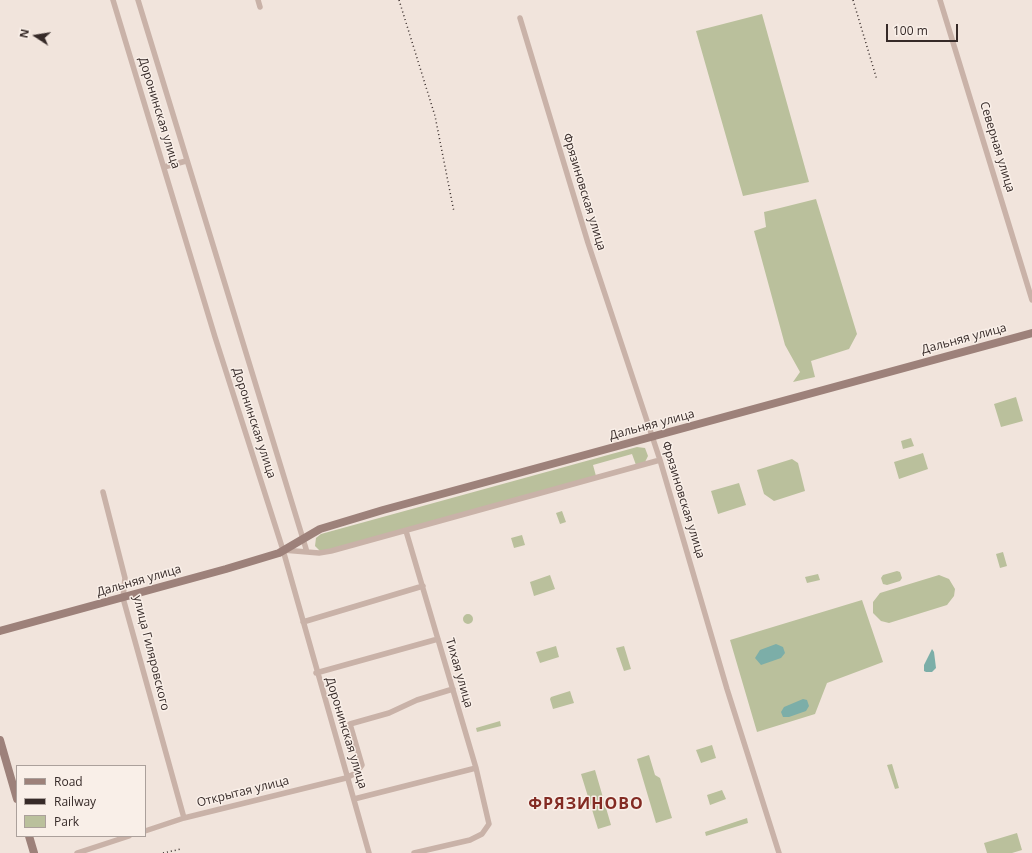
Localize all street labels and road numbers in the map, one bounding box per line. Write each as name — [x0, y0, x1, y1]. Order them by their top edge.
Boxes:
street label: Доронинская улица — [135, 55, 183, 171]
street label: Северная улица — [976, 100, 1018, 194]
street label: Фрязиновская улица — [559, 132, 609, 252]
street label: Дальняя улица — [920, 321, 1008, 357]
street label: Доронинская улица — [229, 366, 279, 480]
street label: Дальняя улица — [608, 407, 696, 443]
street label: Фрязиновская улица — [658, 440, 708, 560]
street label: Дальняя улица — [95, 562, 183, 600]
street label: улица Гиляровского — [130, 594, 172, 712]
street label: Тихая улица — [442, 637, 476, 709]
street label: Доронинская улица — [322, 675, 370, 791]
street label: Открытая улица — [195, 774, 291, 810]

